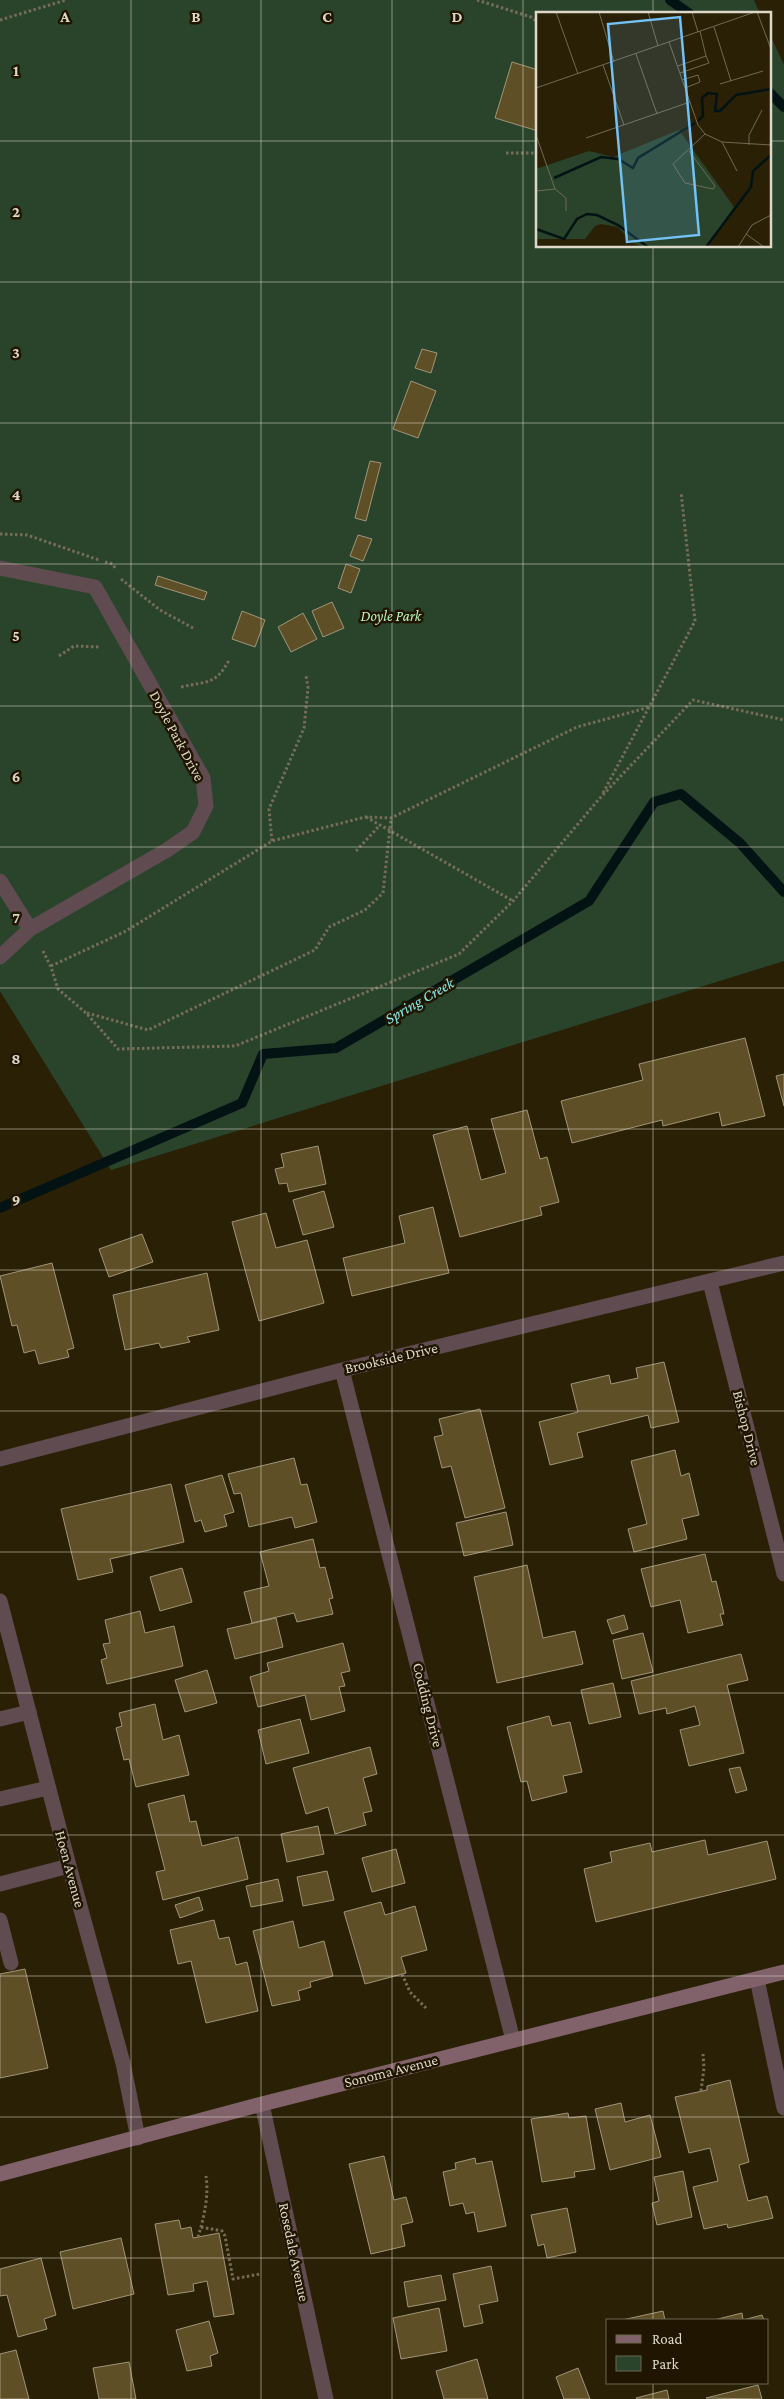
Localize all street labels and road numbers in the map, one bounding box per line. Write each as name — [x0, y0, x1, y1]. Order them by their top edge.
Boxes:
street label: Doyle Park Drive — [146, 688, 208, 785]
street label: Brookside Drive — [343, 1339, 439, 1376]
street label: Bishop Drive — [729, 1389, 764, 1468]
street label: Codding Drive — [409, 1661, 446, 1750]
street label: Hoen Avenue — [52, 1829, 88, 1910]
street label: Sonoma Avenue — [343, 2052, 440, 2090]
street label: Rosedale Avenue — [276, 2201, 312, 2303]

